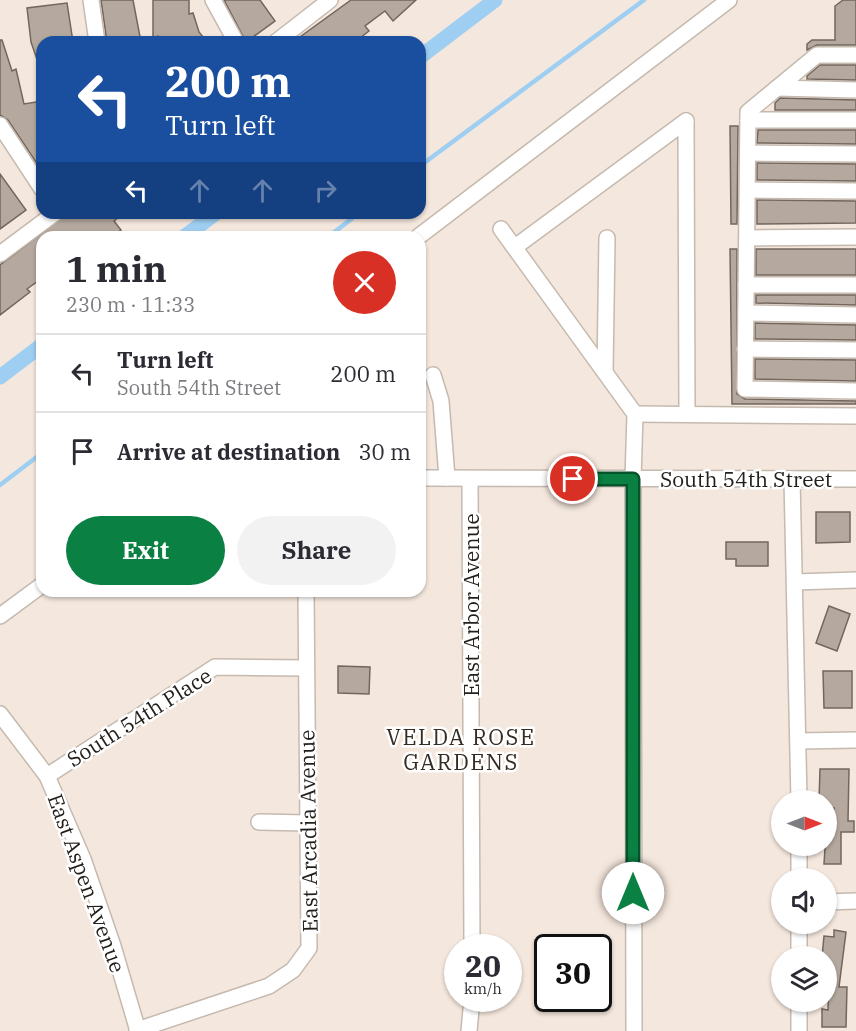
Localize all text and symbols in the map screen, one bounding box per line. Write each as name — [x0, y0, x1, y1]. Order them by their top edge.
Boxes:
text: 200 m — [165, 54, 291, 109]
icon: left — [66, 60, 144, 138]
text: Turn left — [165, 107, 276, 142]
icon: left — [120, 174, 153, 207]
icon: ahead — [183, 174, 216, 207]
icon: ahead — [246, 174, 279, 207]
icon: right — [309, 174, 342, 207]
text: 1 min — [66, 245, 167, 292]
button: close — [333, 251, 396, 314]
text: 230 m · 11:33 — [66, 291, 195, 318]
text: Turn left — [117, 345, 213, 374]
icon: left — [66, 357, 99, 390]
text: 200 m — [330, 359, 396, 388]
text: South 54th Street — [117, 374, 281, 401]
icon: arrive — [66, 435, 99, 468]
text: Arrive at destination — [117, 437, 340, 466]
text: 30 m — [358, 437, 411, 466]
pin — [547, 453, 598, 504]
icon: arrive — [556, 462, 589, 495]
street label: South 54th Street — [660, 465, 832, 493]
street label: East Arbor Avenue — [457, 513, 485, 697]
button: Exit — [66, 516, 225, 585]
button: Share — [237, 516, 396, 585]
street label: South 54th Place — [61, 661, 217, 773]
district label: VELDA ROSE GARDENS — [386, 722, 536, 776]
street label: East Arcadia Avenue — [292, 729, 324, 933]
street label: East Aspen Avenue — [42, 790, 132, 976]
north arrow — [771, 790, 837, 856]
map controls — [771, 790, 837, 1012]
position arrow — [601, 861, 665, 925]
button: sound — [771, 868, 837, 934]
speed limit sign: 30 — [534, 934, 612, 1012]
text: 20 — [465, 946, 501, 985]
button: layers — [771, 946, 837, 1012]
text: km/h — [464, 979, 502, 998]

